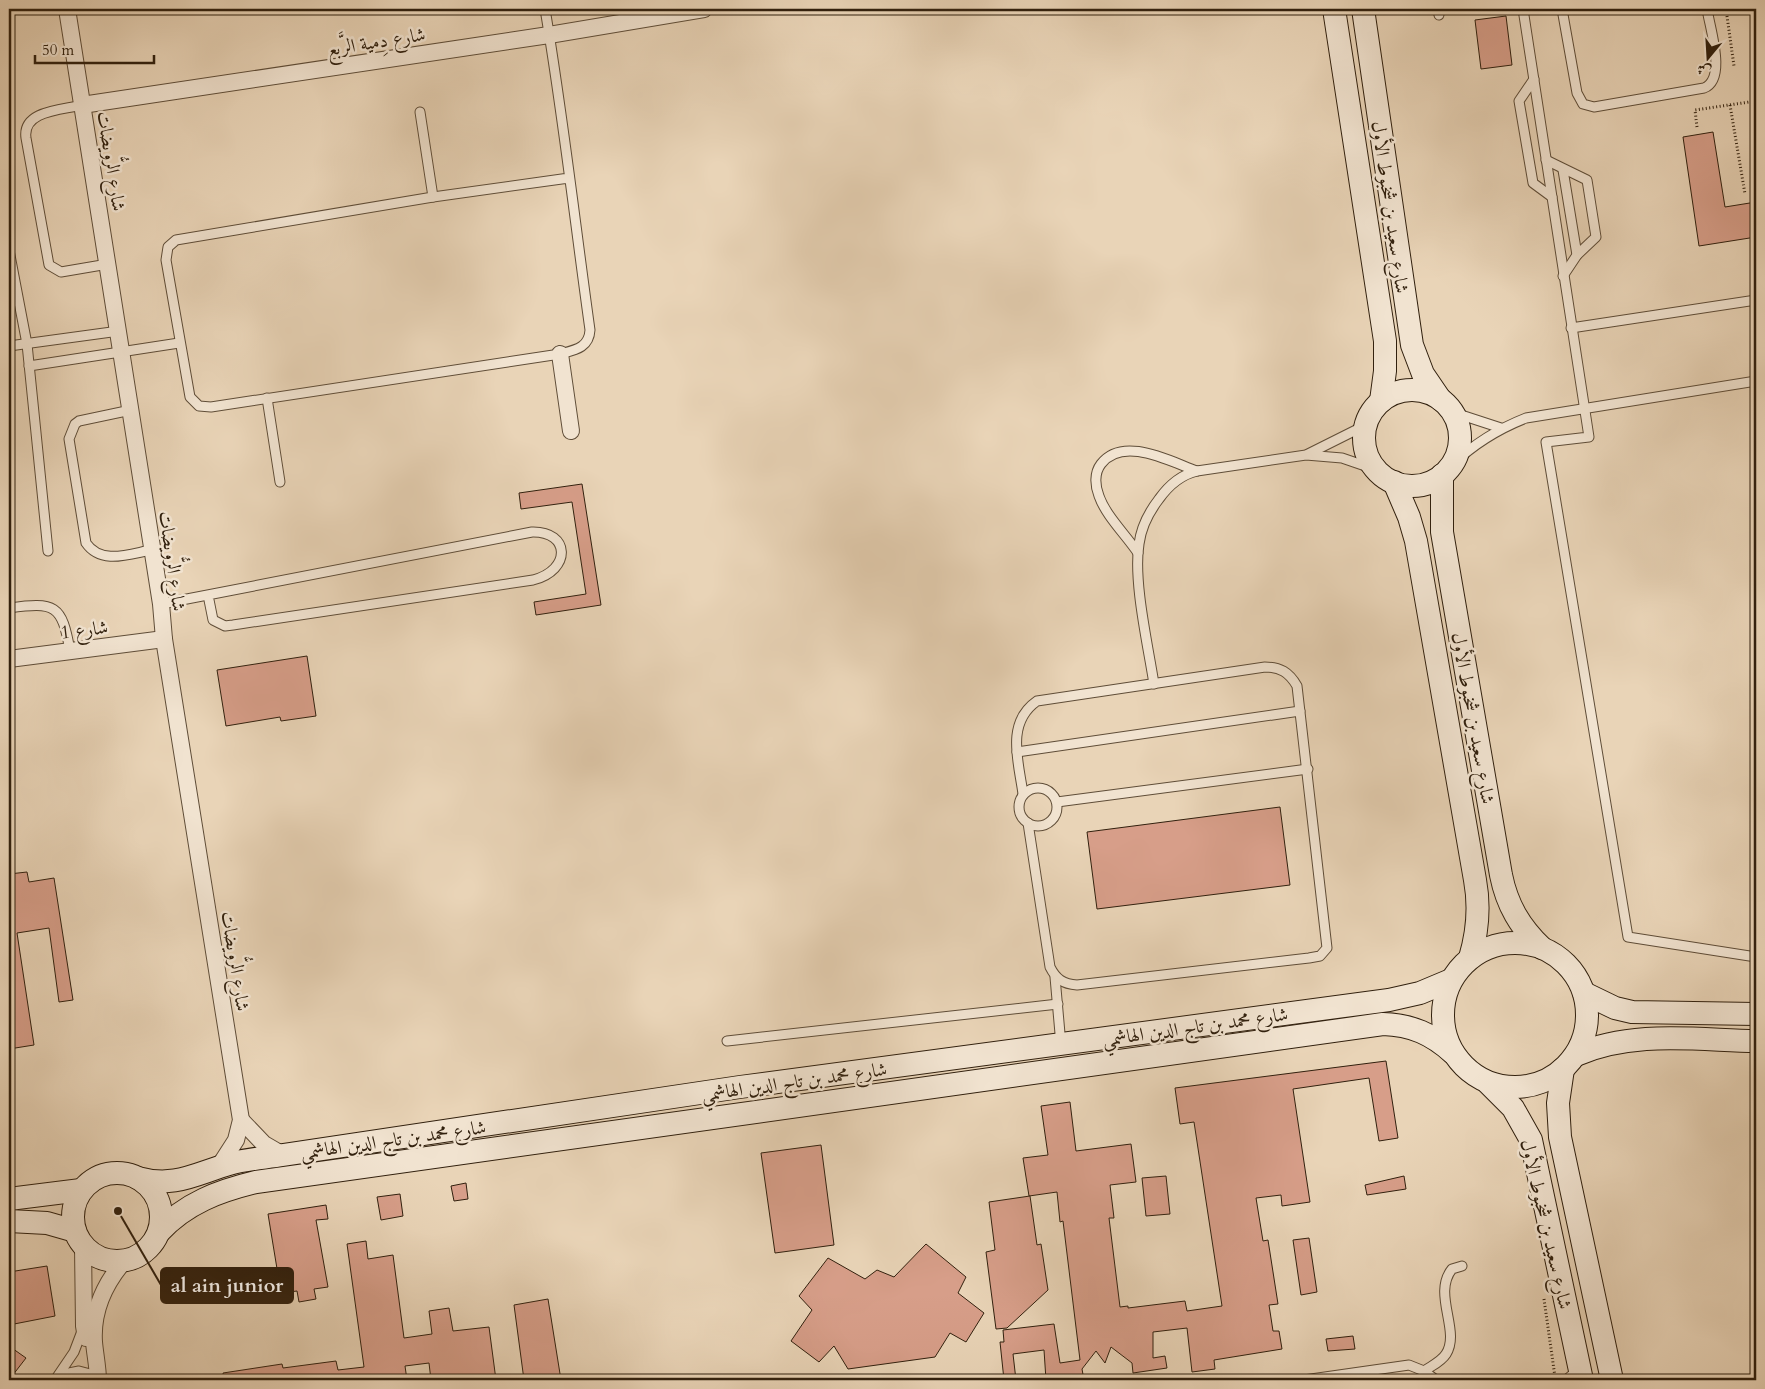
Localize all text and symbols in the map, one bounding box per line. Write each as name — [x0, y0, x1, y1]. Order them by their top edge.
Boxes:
street label: شارع دِمية الرَّبع — [324, 17, 428, 67]
scale bar — [35, 32, 154, 64]
north arrow — [1682, 32, 1732, 82]
text: 50 m — [42, 40, 74, 60]
text: ش — [1694, 59, 1714, 81]
street label: شارع الرُّويضات — [88, 108, 137, 213]
street label: شارع سعيد بن شخبوط الأول — [1363, 119, 1416, 295]
street label: شارع الرُّويضات — [150, 508, 198, 613]
street label: شارع 1 — [59, 614, 110, 648]
street label: شارع سعيد بن شخبوط الأول — [1443, 630, 1502, 806]
street label: شارع الرُّويضات — [212, 908, 261, 1013]
street label: شارع محمد بن تاج الدين الهاشمي — [1101, 1001, 1290, 1058]
street label: شارع محمد بن تاج الدين الهاشمي — [700, 1056, 889, 1113]
street label: شارع محمد بن تاج الدين الهاشمي — [299, 1114, 488, 1171]
street label: شارع سعيد بن شخبوط الأول — [1512, 1136, 1579, 1312]
callout: al ain junior — [161, 1268, 293, 1303]
text: al ain junior — [171, 1272, 284, 1299]

